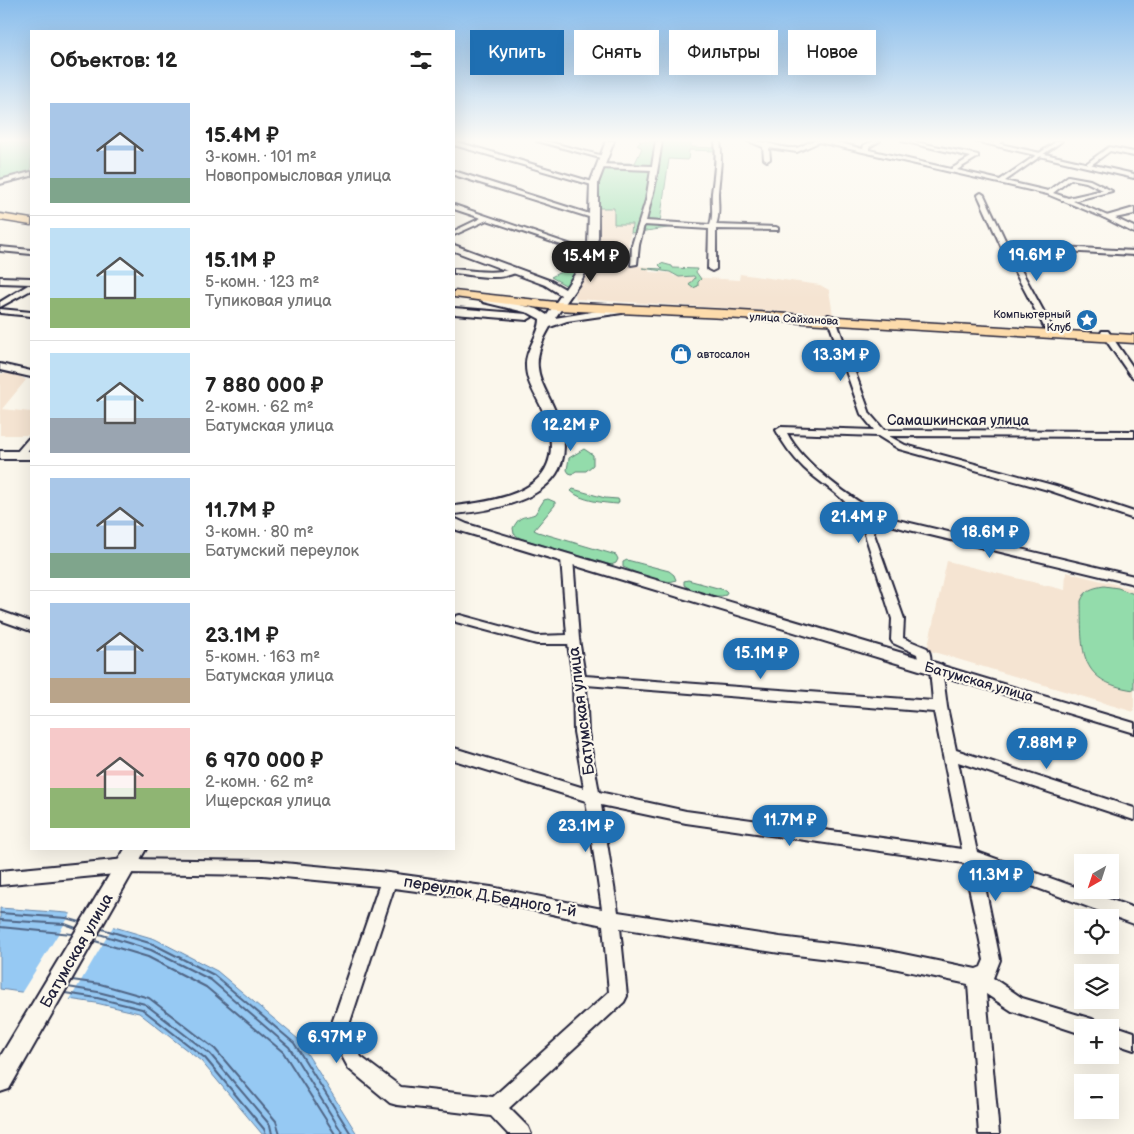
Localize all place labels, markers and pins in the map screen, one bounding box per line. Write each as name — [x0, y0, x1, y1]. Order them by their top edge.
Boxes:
pin: 15.4M ₽ — [545, 240, 637, 283]
pin: 19.6M ₽ — [991, 240, 1083, 282]
place label: Компьютерный Клуб — [993, 308, 1071, 334]
place icon: Компьютерный Клуб — [1075, 308, 1099, 332]
pin: 13.3M ₽ — [795, 340, 887, 382]
shop icon: автосалон — [669, 342, 693, 366]
place label: автосалон — [697, 348, 750, 361]
pin: 12.2M ₽ — [525, 410, 617, 452]
pin: 21.4M ₽ — [813, 502, 905, 544]
pin: 18.6M ₽ — [944, 516, 1036, 559]
pin: 15.1M ₽ — [715, 638, 807, 680]
pin: 7.88M ₽ — [1001, 728, 1093, 770]
pin: 11.7M ₽ — [744, 804, 836, 847]
pin: 23.1M ₽ — [540, 810, 632, 853]
pin: 11.3M ₽ — [950, 860, 1042, 902]
pin: 6.97M ₽ — [291, 1022, 383, 1064]

